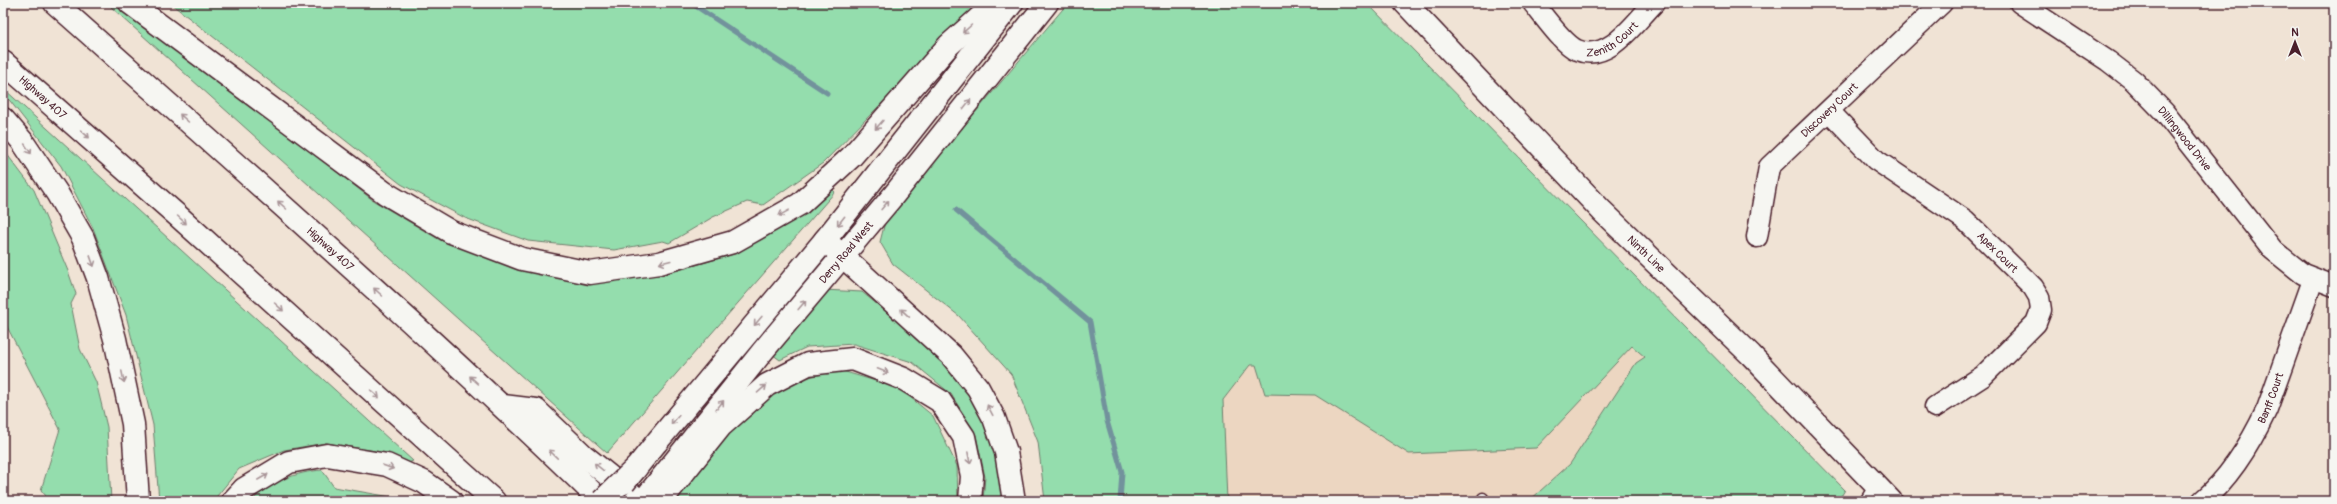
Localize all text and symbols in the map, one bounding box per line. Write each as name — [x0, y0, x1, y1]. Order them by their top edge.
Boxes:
street label: Zenith Court — [1586, 19, 1641, 60]
north arrow — [2275, 22, 2315, 62]
one-way arrow — [962, 25, 972, 34]
text: N — [2291, 26, 2299, 39]
street label: Highway 407 — [16, 73, 69, 122]
street label: Discovery Court — [1798, 80, 1861, 140]
one-way arrow — [962, 98, 971, 109]
street label: Dillingwood Drive — [2155, 104, 2214, 174]
one-way arrow — [179, 114, 190, 123]
one-way arrow — [874, 120, 884, 130]
one-way arrow — [80, 129, 90, 138]
one-way arrow — [24, 143, 32, 154]
one-way arrow — [276, 200, 287, 209]
one-way arrow — [881, 200, 890, 211]
one-way arrow — [778, 209, 790, 217]
one-way arrow — [177, 215, 187, 224]
one-way arrow — [836, 215, 845, 226]
street label: Derry Road West — [817, 219, 876, 286]
street label: Highway 407 — [304, 224, 356, 274]
street label: Apex Court — [1974, 229, 2021, 276]
street label: Ninth Line — [1624, 233, 1668, 276]
one-way arrow — [89, 255, 96, 268]
one-way arrow — [658, 258, 671, 266]
one-way arrow — [373, 287, 383, 297]
one-way arrow — [798, 300, 807, 310]
one-way arrow — [274, 302, 284, 312]
one-way arrow — [900, 308, 910, 317]
one-way arrow — [753, 315, 762, 326]
one-way arrow — [877, 367, 889, 375]
one-way arrow — [120, 370, 128, 383]
street label: Banff Court — [2255, 370, 2287, 426]
one-way arrow — [469, 375, 479, 384]
one-way arrow — [757, 385, 767, 394]
one-way arrow — [370, 389, 380, 399]
one-way arrow — [715, 400, 724, 411]
one-way arrow — [985, 404, 993, 416]
one-way arrow — [670, 415, 679, 426]
one-way arrow — [548, 450, 558, 459]
one-way arrow — [965, 452, 973, 465]
one-way arrow — [381, 463, 393, 471]
one-way arrow — [593, 463, 604, 472]
one-way arrow — [257, 473, 269, 481]

